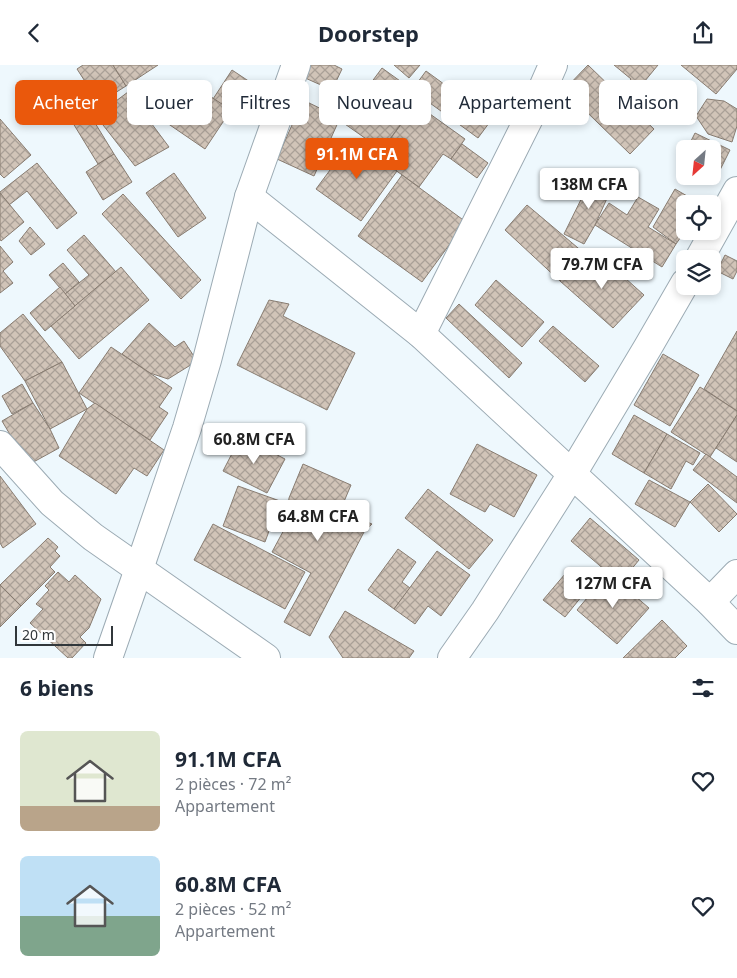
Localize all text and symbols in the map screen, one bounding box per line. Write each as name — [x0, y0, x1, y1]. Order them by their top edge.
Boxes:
text: Doorstep — [318, 18, 419, 48]
icon: back — [20, 19, 48, 47]
icon: share — [689, 19, 717, 47]
chip: Acheter — [15, 80, 117, 125]
chip: Louer — [127, 80, 212, 125]
chip: Filtres — [222, 80, 309, 125]
chip: Nouveau — [319, 80, 431, 125]
chip: Appartement — [441, 80, 589, 125]
chip: Maison — [599, 80, 697, 125]
pin: 91.1M CFA — [300, 137, 414, 180]
north arrow — [676, 140, 721, 185]
map controls — [676, 140, 721, 295]
text: 91.1M CFA — [316, 143, 398, 165]
pin: 138M CFA — [537, 167, 641, 210]
text: 138M CFA — [551, 173, 627, 195]
button: locate — [676, 195, 721, 240]
pin: 79.7M CFA — [545, 247, 659, 290]
button: layers — [676, 250, 721, 295]
text: 79.7M CFA — [561, 253, 643, 275]
pin: 60.8M CFA — [197, 423, 311, 465]
text: 60.8M CFA — [213, 428, 295, 450]
pin: 64.8M CFA — [261, 499, 375, 542]
text: 64.8M CFA — [277, 505, 359, 527]
pin: 127M CFA — [561, 567, 665, 609]
text: 127M CFA — [575, 572, 651, 594]
scale bar — [15, 623, 112, 646]
text: 20 m — [22, 625, 55, 644]
text: 6 biens — [20, 674, 94, 702]
icon: filters — [689, 674, 717, 702]
text: 91.1M CFA — [175, 745, 281, 773]
icon: home — [60, 751, 120, 811]
icon: heart — [689, 767, 717, 795]
text: 2 pièces · 72 m² — [175, 773, 291, 795]
text: Appartement — [175, 795, 275, 817]
text: 60.8M CFA — [175, 870, 281, 898]
icon: home — [60, 876, 120, 936]
icon: heart — [689, 892, 717, 920]
text: 2 pièces · 52 m² — [175, 898, 291, 920]
text: Appartement — [175, 920, 275, 942]

